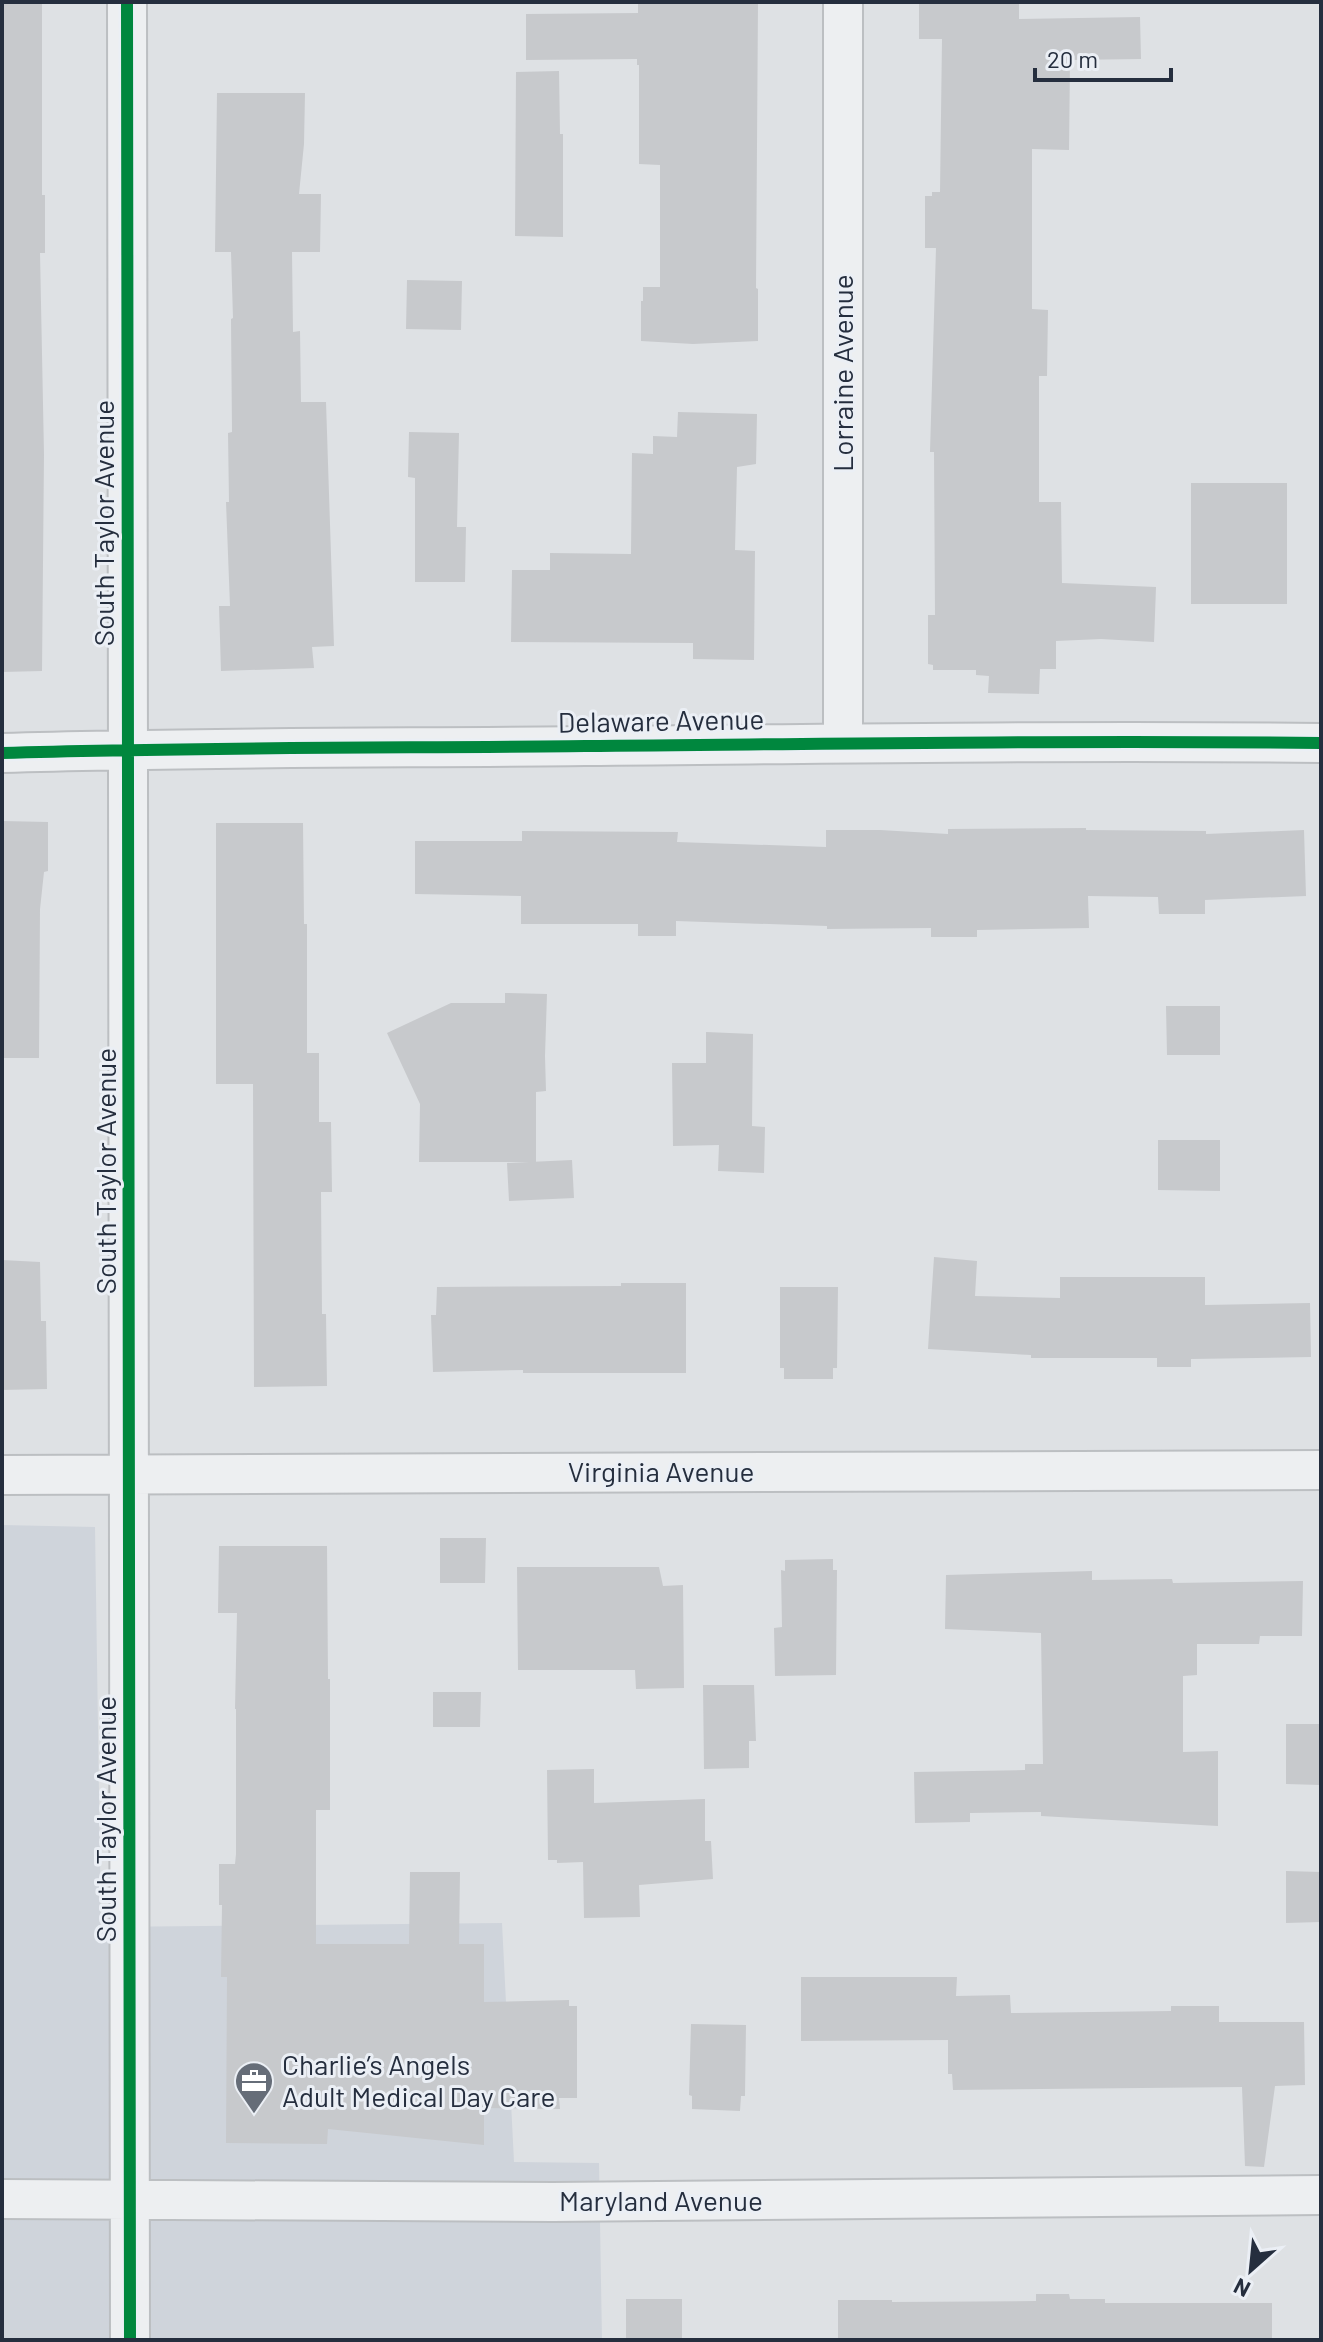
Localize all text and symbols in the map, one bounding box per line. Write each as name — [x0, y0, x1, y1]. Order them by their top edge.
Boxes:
scale bar — [1035, 32, 1171, 82]
text: 20 m — [1047, 44, 1098, 73]
street label: Lorraine Avenue — [825, 274, 859, 472]
street label: South Taylor Avenue — [86, 400, 120, 646]
street label: Delaware Avenue — [557, 701, 765, 739]
street label: South Taylor Avenue — [88, 1048, 122, 1294]
street label: Virginia Avenue — [568, 1454, 754, 1488]
street label: South Taylor Avenue — [88, 1696, 122, 1942]
place label: Charlie’s Angels Adult Medical Day Care — [282, 2047, 555, 2113]
office icon: Charlie’s Angels Adult Medical Day Care — [233, 2060, 275, 2115]
street label: Maryland Avenue — [559, 2183, 763, 2217]
north arrow — [1211, 2230, 1291, 2310]
text: N — [1229, 2274, 1254, 2304]

